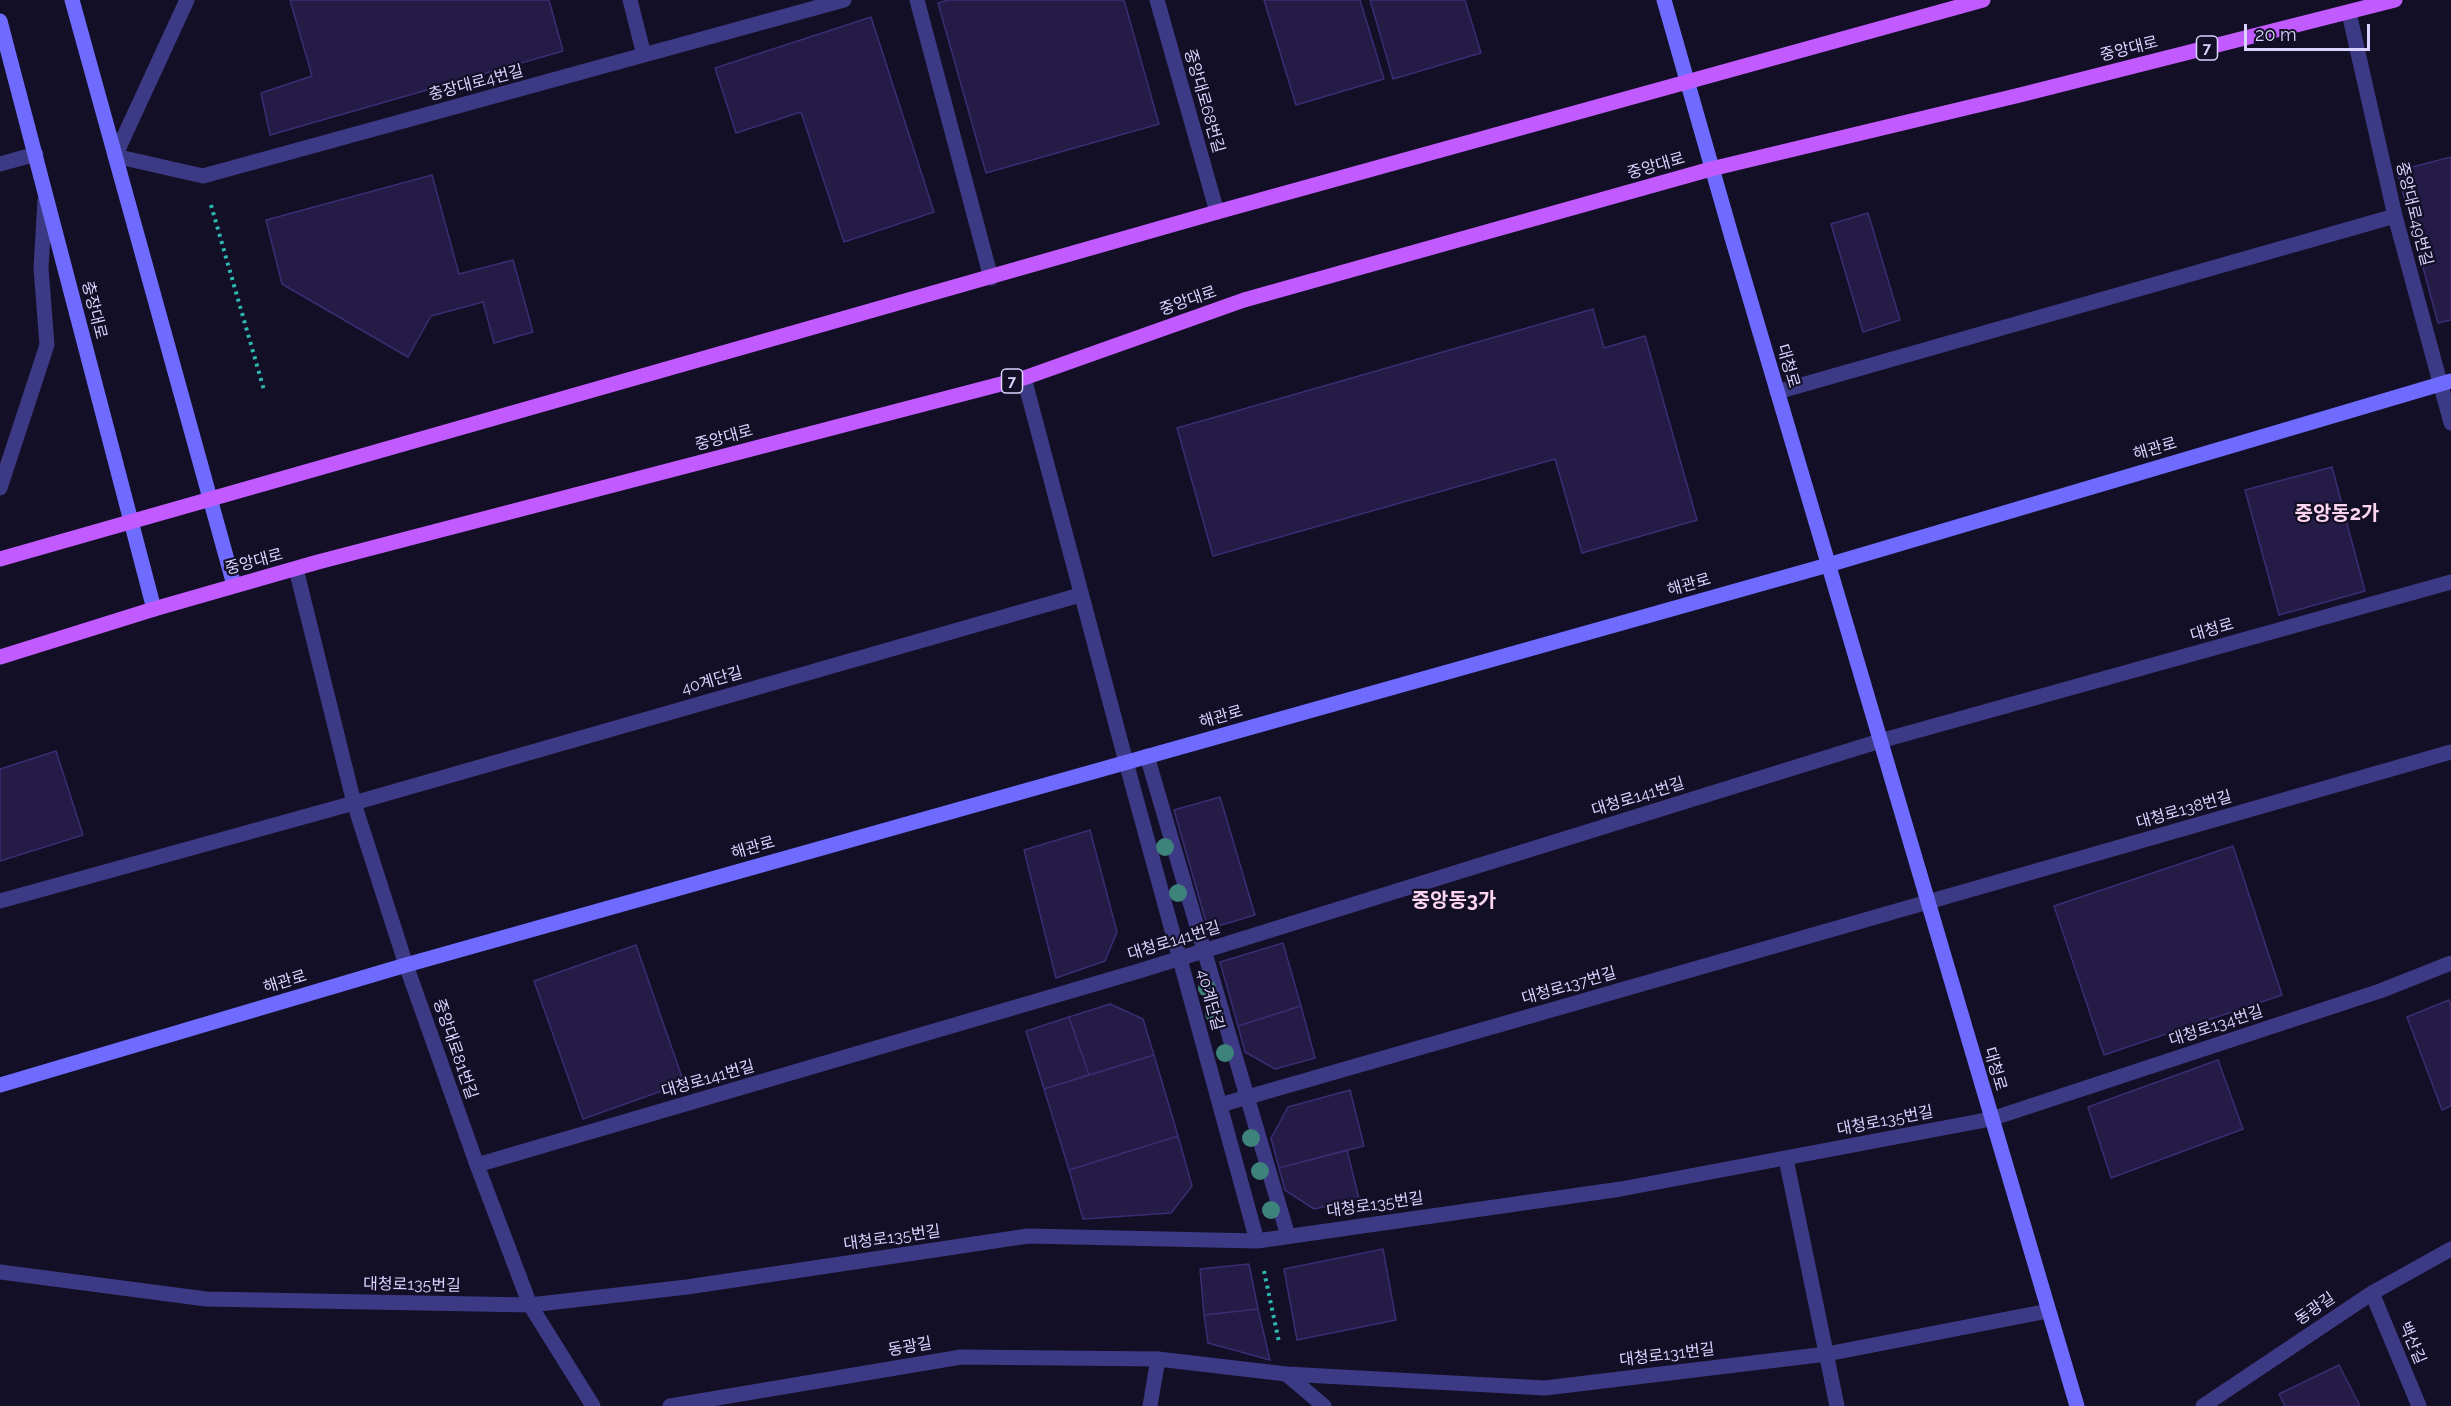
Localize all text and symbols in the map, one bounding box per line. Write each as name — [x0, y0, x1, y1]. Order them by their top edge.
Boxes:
scale bar — [2247, 12, 2373, 50]
text: 20 m — [2255, 24, 2297, 45]
street label: 중앙대로 — [2098, 33, 2160, 65]
road number: 7 — [2196, 36, 2218, 60]
street label: 중앙대로68번길 — [1180, 47, 1228, 155]
street label: 충장대로4번길 — [427, 61, 525, 105]
street label: 중앙대로 — [1625, 149, 1687, 183]
street label: 중앙대로49번길 — [2392, 160, 2436, 268]
street label: 충장대로 — [78, 279, 110, 341]
street label: 중앙대로 — [1157, 282, 1219, 320]
street label: 대청로 — [1773, 342, 1803, 390]
road number: 7 — [1002, 369, 1022, 393]
street label: 중앙대로 — [693, 421, 755, 455]
street label: 해관로 — [2131, 434, 2179, 464]
district label: 중앙동2가 — [2295, 502, 2379, 526]
street label: 중앙대로 — [223, 545, 285, 579]
street label: 해관로 — [1665, 570, 1713, 600]
street label: 대청로 — [2188, 615, 2236, 645]
street label: 40계단길 — [679, 663, 745, 699]
street label: 해관로 — [1197, 702, 1245, 732]
street label: 대청로141번길 — [1589, 774, 1687, 820]
street label: 대청로138번길 — [2134, 787, 2234, 833]
street label: 해관로 — [729, 833, 777, 863]
district label: 중앙동3가 — [1412, 889, 1496, 913]
street label: 대청로141번길 — [1125, 918, 1223, 964]
street label: 대청로137번길 — [1520, 963, 1618, 1009]
street label: 해관로 — [261, 966, 309, 998]
street label: 40계단길 — [1193, 967, 1227, 1033]
street label: 중앙대로81번길 — [429, 996, 481, 1102]
street label: 대청로134번길 — [2167, 1002, 2265, 1050]
street label: 대청로 — [1980, 1045, 2010, 1093]
street label: 대청로141번길 — [659, 1057, 757, 1101]
street label: 대청로135번길 — [1835, 1102, 1935, 1140]
street label: 대청로135번길 — [1325, 1189, 1425, 1221]
street label: 대청로135번길 — [842, 1222, 942, 1254]
street label: 대청로135번길 — [363, 1275, 461, 1295]
street label: 동광길 — [2291, 1289, 2339, 1329]
street label: 백산길 — [2395, 1319, 2429, 1367]
street label: 동광길 — [887, 1334, 933, 1360]
street label: 대청로131번길 — [1618, 1340, 1716, 1370]

